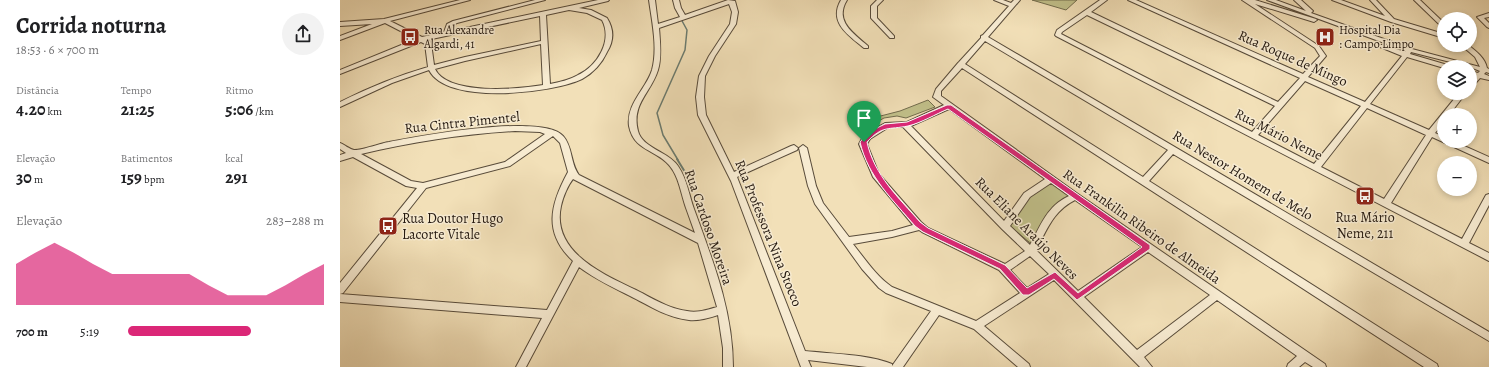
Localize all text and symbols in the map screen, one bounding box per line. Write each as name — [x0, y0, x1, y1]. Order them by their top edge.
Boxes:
text: Corrida noturna — [16, 11, 166, 41]
map controls — [1437, 12, 1477, 196]
button: locate — [1437, 12, 1477, 52]
button: share — [282, 13, 324, 55]
place label: Rua Alexandre Algardi, 41 — [423, 22, 494, 52]
place label: Hospital Dia : Campo Limpo — [1339, 22, 1414, 52]
bus stop icon: Rua Alexandre Algardi, 41 — [399, 26, 421, 48]
street label: Rua Roque de Mingo — [1235, 26, 1351, 91]
hospital icon: Hospital Dia : Campo Limpo — [1314, 26, 1336, 48]
text: 18:53 · 6 × 700 m — [16, 41, 99, 58]
button: layers — [1437, 60, 1477, 100]
text: Distância — [16, 83, 59, 98]
text: Tempo — [121, 83, 151, 98]
text: Ritmo — [225, 83, 253, 98]
text: 4.20 — [16, 98, 45, 121]
text: 21:25 — [121, 98, 154, 121]
text: 5:06 — [225, 98, 253, 121]
pin — [847, 101, 881, 142]
text: km — [45, 104, 62, 119]
text: /km — [253, 104, 274, 119]
street label: Rua Mário Neme — [1232, 104, 1326, 165]
street label: Rua Cintra Pimentel — [404, 107, 521, 138]
icon: arrive — [853, 107, 875, 129]
button: + — [1437, 108, 1477, 148]
street label: Rua Nestor Homem de Melo — [1169, 126, 1317, 225]
text: Elevação — [16, 151, 55, 166]
text: Batimentos — [121, 151, 173, 166]
text: kcal — [225, 151, 243, 166]
button: − — [1437, 156, 1477, 196]
street label: Rua Professora Nina Stocco — [730, 157, 807, 309]
street label: Rua Frankilin Ribeiro de Almeida — [1059, 165, 1225, 289]
text: 30 — [16, 166, 32, 189]
text: 159 — [121, 166, 142, 189]
text: 291 — [225, 166, 248, 189]
street label: Rua Cardoso Moreira — [680, 167, 737, 288]
text: m — [32, 172, 43, 187]
text: bpm — [142, 172, 165, 187]
street label: Rua Eliane Araújo Neves — [971, 173, 1082, 284]
bus stop icon: Rua Mário Neme, 211 — [1354, 185, 1376, 207]
place label: Rua Mário Neme, 211 — [1335, 208, 1395, 243]
place label: Rua Doutor Hugo Lacorte Vitale — [402, 209, 503, 244]
text: Elevação — [16, 212, 62, 229]
text: 283–288 m — [266, 212, 324, 229]
bus stop icon: Rua Doutor Hugo Lacorte Vitale — [377, 215, 399, 237]
text: 700 m — [16, 323, 48, 340]
text: 5:19 — [80, 323, 99, 340]

